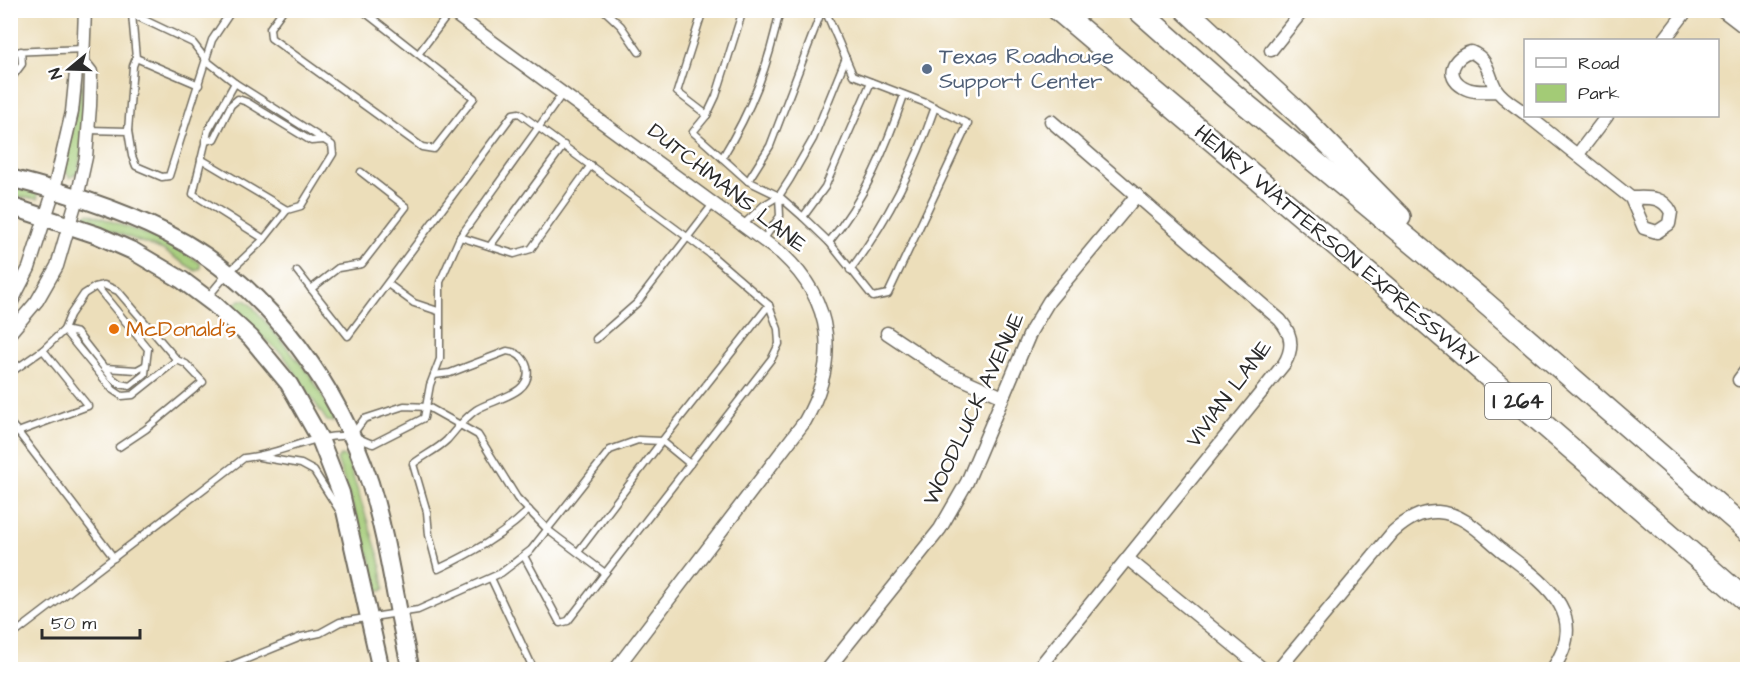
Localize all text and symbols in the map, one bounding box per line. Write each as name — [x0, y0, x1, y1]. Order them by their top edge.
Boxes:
north arrow — [39, 39, 99, 99]
legend — [1524, 39, 1719, 117]
place label: Texas Roadhouse Support Center — [939, 41, 1114, 97]
text: Road — [1578, 51, 1619, 76]
marker: Texas Roadhouse Support Center — [920, 62, 934, 76]
text: N — [44, 65, 68, 82]
text: Park — [1578, 81, 1620, 106]
street label: DUTCHMANS LANE — [641, 116, 813, 260]
street label: HENRY WATTERSON EXPRESSWAY — [1187, 118, 1485, 375]
street label: WOODLUCK AVENUE — [916, 307, 1032, 511]
place label: McDonald's — [126, 314, 236, 345]
marker: McDonald's — [107, 322, 121, 336]
street label: VIVIAN LANE — [1178, 334, 1280, 454]
road number: I 264 — [1485, 383, 1551, 419]
scale bar — [42, 602, 140, 640]
text: 50 m — [51, 611, 96, 636]

